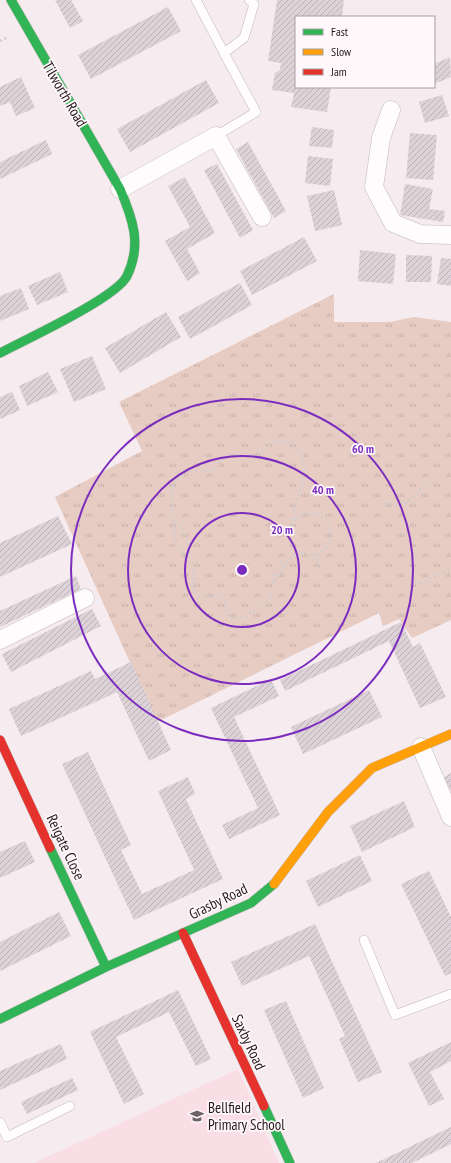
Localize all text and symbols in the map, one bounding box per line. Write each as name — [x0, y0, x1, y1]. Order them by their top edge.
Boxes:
legend — [295, 16, 435, 88]
text: Fast — [331, 24, 349, 39]
text: Slow — [331, 44, 352, 59]
street label: Tilworth Road — [39, 58, 91, 130]
text: Jam — [330, 64, 347, 79]
text: 60 m — [352, 441, 374, 456]
text: 40 m — [312, 482, 334, 497]
text: 20 m — [271, 522, 293, 537]
centre of rings — [235, 563, 249, 577]
street label: Reigate Close — [43, 811, 89, 883]
street label: Grasby Road — [186, 879, 250, 923]
street label: Saxby Road — [228, 1011, 270, 1073]
place label: Bellfield Primary School — [208, 1098, 285, 1134]
school or university icon: Bellfield Primary School — [189, 1108, 205, 1124]

